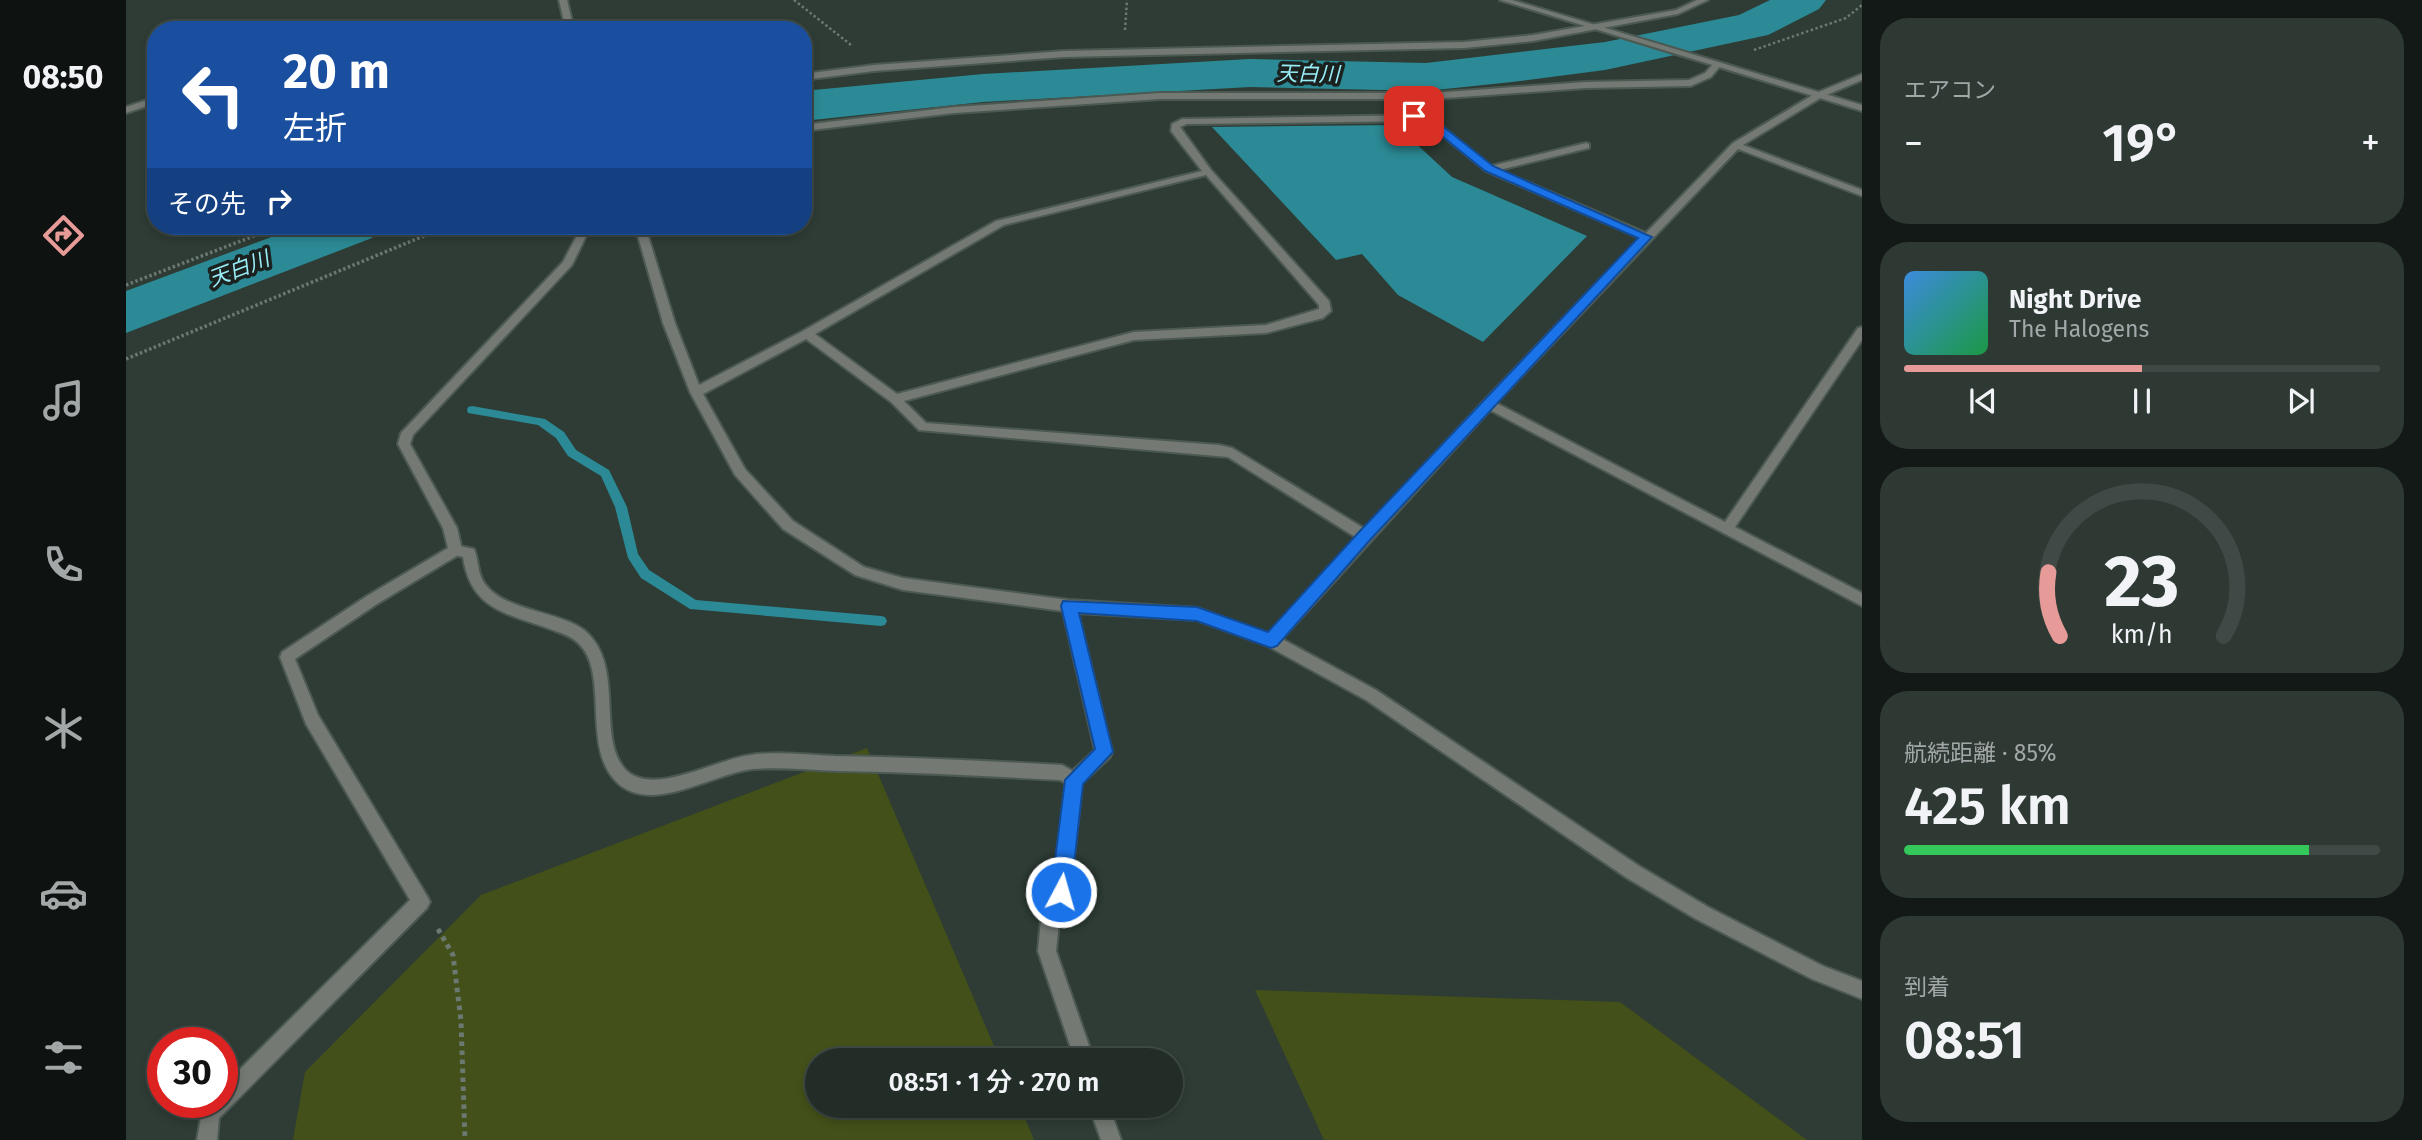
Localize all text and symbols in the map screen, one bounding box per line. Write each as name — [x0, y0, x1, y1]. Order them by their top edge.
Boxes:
text: 20 m — [283, 42, 390, 101]
icon: left — [168, 49, 259, 140]
text: 08:50 — [22, 58, 104, 96]
water label: 天白川 — [1276, 60, 1342, 88]
text: エアコン — [1904, 76, 1996, 104]
pin — [1384, 86, 1444, 146]
icon: arrive — [1395, 97, 1433, 135]
text: 左折 — [283, 109, 347, 147]
text: 19° — [2102, 112, 2182, 175]
text: − — [1904, 120, 1923, 166]
text: + — [2361, 120, 2380, 166]
icon: right — [260, 182, 298, 220]
text: その先 — [168, 189, 246, 220]
icon: directions — [39, 211, 88, 260]
water label: 天白川 — [205, 245, 275, 292]
text: Night Drive — [2009, 284, 2141, 315]
text: The Halogens — [2009, 315, 2149, 343]
icon: music — [39, 376, 88, 425]
icon: previous — [1964, 382, 2002, 420]
icon: pause — [2123, 382, 2161, 420]
icon: next — [2282, 382, 2320, 420]
text: 23 — [2104, 538, 2180, 625]
icon: phone — [39, 540, 88, 589]
text: km/h — [2111, 620, 2173, 650]
icon: climate — [39, 704, 88, 753]
text: 航続距離 · 85% — [1904, 739, 2056, 767]
text: 425 km — [1904, 775, 2071, 838]
position arrow — [1024, 855, 1098, 929]
icon: car — [39, 869, 88, 918]
text: 到着 — [1904, 973, 1950, 1001]
text: 08:51 — [1904, 1009, 2025, 1072]
speed limit sign: 30 — [147, 1027, 238, 1118]
icon: filters — [39, 1033, 88, 1082]
text: 08:51 · 1 分 · 270 m — [889, 1067, 1099, 1098]

